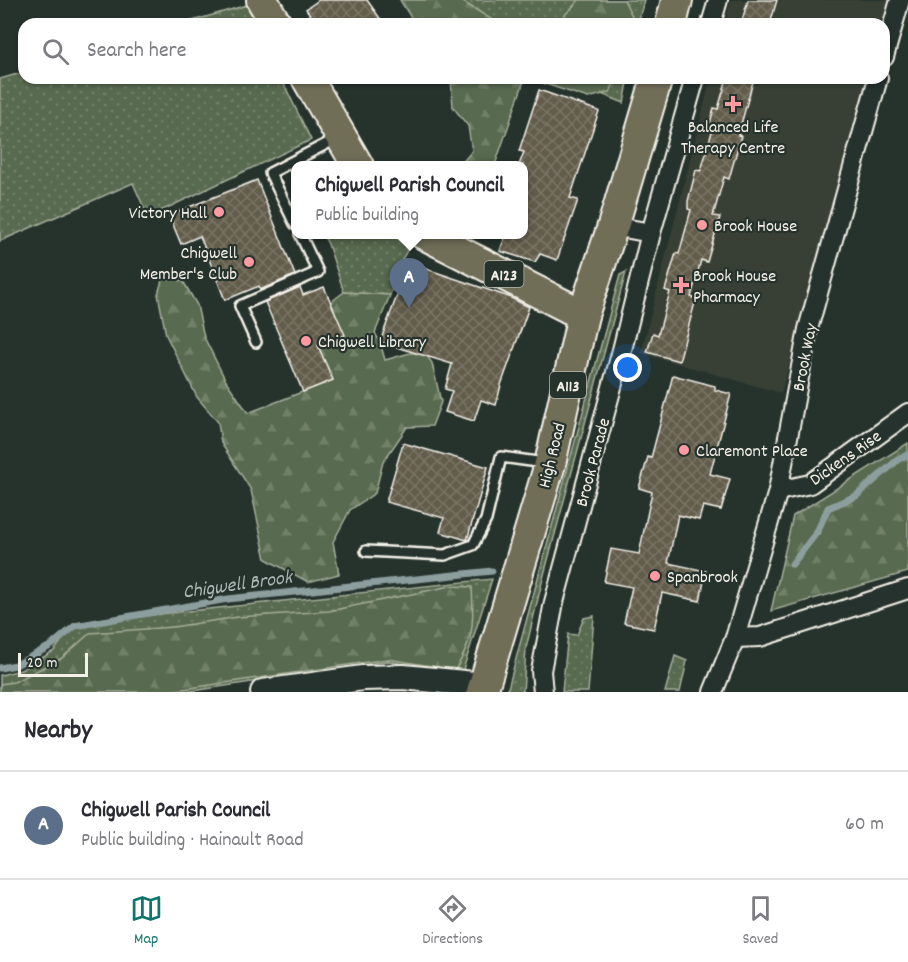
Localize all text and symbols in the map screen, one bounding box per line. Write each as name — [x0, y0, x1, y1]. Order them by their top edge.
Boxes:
search box — [18, 18, 890, 84]
icon: search — [39, 35, 72, 68]
text: Search here — [87, 36, 186, 67]
marker: Balanced Life Therapy Centre — [724, 95, 742, 113]
place label: Balanced Life Therapy Centre — [681, 116, 785, 162]
popup — [291, 161, 528, 239]
text: Chigwell Parish Council — [315, 171, 504, 202]
place label: Victory Hall — [129, 202, 208, 227]
text: Public building — [315, 202, 419, 230]
marker: Victory Hall — [212, 205, 226, 219]
place label: Brook House — [714, 215, 797, 240]
marker: Brook House — [695, 218, 709, 232]
place label: Chigwell Member's Club — [140, 242, 238, 288]
marker: Chigwell Member's Club — [242, 255, 256, 269]
pin: A — [390, 258, 428, 308]
road number: A123 — [484, 261, 524, 287]
place label: Brook House Pharmacy — [693, 265, 776, 311]
marker: Brook House Pharmacy — [674, 278, 688, 292]
street label: Brook Way — [788, 321, 825, 394]
place label: Chigwell Library — [318, 331, 427, 356]
marker: Chigwell Library — [299, 334, 313, 348]
your location — [613, 353, 642, 382]
road number: A113 — [550, 372, 586, 398]
street label: Brook Parade — [571, 415, 618, 510]
street label: High Road — [533, 420, 574, 491]
street label: Dickens Rise — [805, 425, 888, 493]
place label: Claremont Place — [696, 440, 808, 465]
marker: Claremont Place — [677, 443, 691, 457]
water label: Chigwell Brook — [181, 564, 296, 607]
place label: Spanbrook — [667, 566, 738, 591]
marker: Spanbrook — [648, 569, 662, 583]
scale bar — [18, 650, 88, 678]
text: 20 m — [27, 652, 57, 675]
text: Nearby — [24, 713, 92, 750]
text: Chigwell Parish Council — [81, 796, 270, 827]
text: A — [38, 811, 49, 839]
text: 60 m — [845, 811, 884, 839]
text: Public building · Hainault Road — [81, 827, 304, 855]
tab: Map — [130, 892, 163, 951]
tab: Directions — [422, 892, 483, 951]
tab: Saved — [742, 892, 778, 951]

